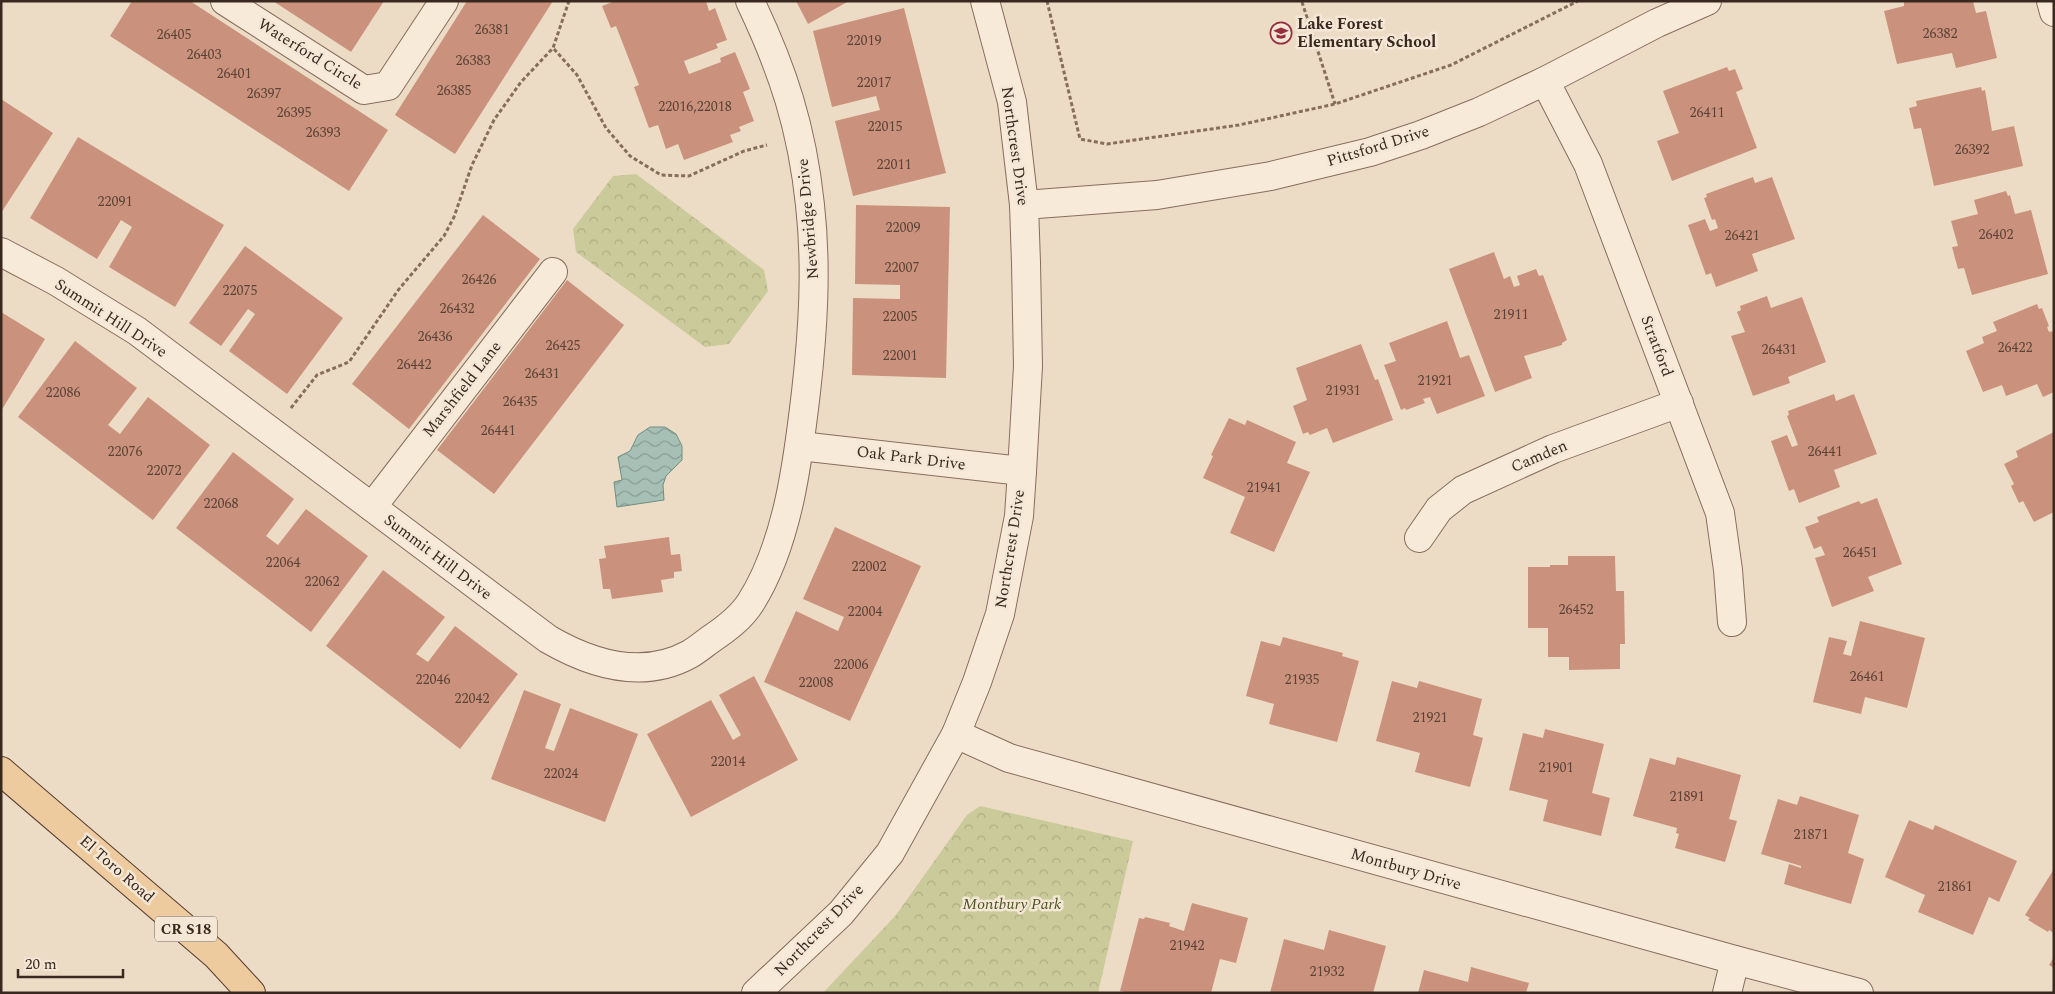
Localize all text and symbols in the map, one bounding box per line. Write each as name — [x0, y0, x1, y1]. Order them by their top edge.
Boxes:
street label: Waterford Circle — [253, 12, 367, 96]
place label: Lake Forest Elementary School — [1297, 12, 1436, 54]
house number: 26381 — [475, 19, 510, 40]
school or university icon: Lake Forest Elementary School — [1269, 21, 1293, 45]
house number: 26382 — [1923, 23, 1958, 44]
house number: 26405 — [157, 24, 192, 45]
house number: 22019 — [847, 30, 882, 51]
house number: 26403 — [187, 44, 222, 65]
house number: 26383 — [456, 50, 491, 71]
house number: 26401 — [217, 63, 252, 84]
house number: 22017 — [857, 72, 892, 93]
house number: 26385 — [437, 80, 472, 101]
house number: 26397 — [247, 83, 282, 104]
street label: Northcrest Drive — [995, 85, 1035, 207]
house number: 22016,22018 — [658, 96, 732, 117]
house number: 26395 — [277, 102, 312, 123]
house number: 26411 — [1690, 102, 1725, 123]
house number: 22015 — [868, 116, 903, 137]
street label: Pittsford Drive — [1324, 119, 1432, 173]
house number: 26393 — [306, 122, 341, 143]
house number: 26392 — [1955, 139, 1990, 160]
house number: 22011 — [877, 154, 912, 175]
street label: Newbridge Drive — [791, 158, 825, 280]
house number: 22091 — [98, 191, 133, 212]
house number: 22009 — [886, 217, 921, 238]
house number: 26402 — [1979, 224, 2014, 245]
house number: 26421 — [1725, 225, 1760, 246]
house number: 22007 — [885, 257, 920, 278]
house number: 26426 — [462, 269, 497, 290]
street label: Summit Hill Drive — [50, 272, 172, 364]
house number: 22075 — [223, 280, 258, 301]
house number: 26432 — [440, 298, 475, 319]
house number: 21911 — [1494, 304, 1529, 325]
house number: 22005 — [883, 306, 918, 327]
street label: Stratford — [1634, 312, 1680, 380]
house number: 26436 — [418, 326, 453, 347]
house number: 26425 — [546, 335, 581, 356]
street label: Marshfield Lane — [417, 336, 507, 442]
house number: 26422 — [1998, 337, 2033, 358]
house number: 26431 — [1762, 339, 1797, 360]
house number: 22001 — [883, 345, 918, 366]
house number: 26442 — [397, 354, 432, 375]
house number: 26431 — [525, 363, 560, 384]
house number: 21921 — [1418, 370, 1453, 391]
house number: 21931 — [1326, 380, 1361, 401]
house number: 22086 — [46, 382, 81, 403]
house number: 26435 — [503, 391, 538, 412]
house number: 26441 — [481, 420, 516, 441]
street label: Camden — [1507, 433, 1571, 479]
street label: Oak Park Drive — [855, 439, 967, 477]
house number: 22076 — [108, 441, 143, 462]
house number: 26441 — [1808, 441, 1843, 462]
house number: 22072 — [147, 460, 182, 481]
house number: 21941 — [1247, 477, 1282, 498]
street label: Northcrest Drive — [989, 488, 1031, 610]
house number: 22068 — [204, 493, 239, 514]
street label: Summit Hill Drive — [379, 508, 497, 606]
house number: 26451 — [1843, 542, 1878, 563]
house number: 22064 — [266, 552, 301, 573]
house number: 22002 — [852, 556, 887, 577]
house number: 22062 — [305, 571, 340, 592]
house number: 26452 — [1559, 599, 1594, 620]
house number: 22004 — [848, 601, 883, 622]
house number: 22006 — [834, 654, 869, 675]
house number: 26461 — [1850, 666, 1885, 687]
house number: 22046 — [416, 669, 451, 690]
house number: 21935 — [1285, 669, 1320, 690]
house number: 22008 — [799, 672, 834, 693]
house number: 22042 — [455, 688, 490, 709]
house number: 21921 — [1413, 707, 1448, 728]
house number: 22014 — [711, 751, 746, 772]
house number: 21901 — [1539, 757, 1574, 778]
house number: 22024 — [544, 763, 579, 784]
house number: 21891 — [1670, 786, 1705, 807]
house number: 21871 — [1794, 824, 1829, 845]
street label: El Toro Road — [74, 829, 160, 909]
street label: Montbury Drive — [1348, 842, 1464, 896]
house number: 21861 — [1938, 876, 1973, 897]
street label: Northcrest Drive — [769, 878, 869, 982]
park label: Montbury Park — [962, 892, 1062, 916]
road number: CR S18 — [155, 916, 217, 942]
house number: 21942 — [1170, 935, 1205, 956]
scale bar — [18, 946, 122, 978]
text: 20 m — [25, 953, 57, 976]
house number: 21932 — [1310, 961, 1345, 982]

